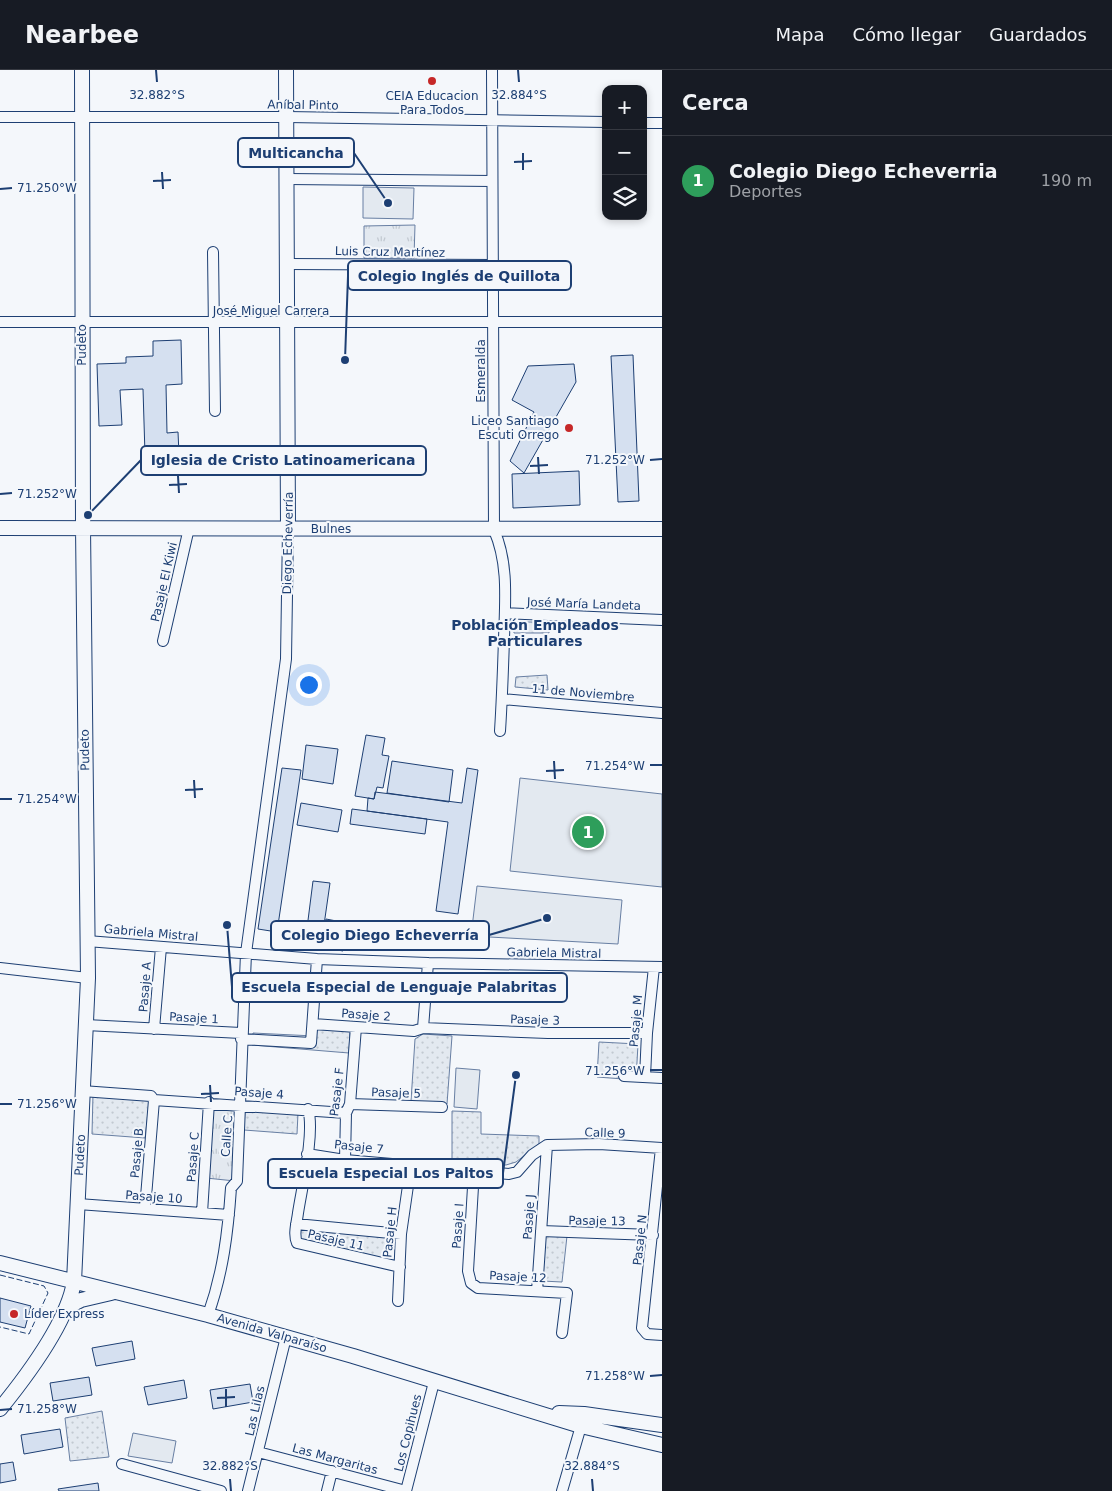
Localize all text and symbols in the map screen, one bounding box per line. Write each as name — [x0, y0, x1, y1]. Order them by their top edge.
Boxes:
text: Nearbee — [25, 21, 139, 49]
text: Mapa — [775, 24, 824, 45]
text: Cómo llegar — [852, 24, 961, 45]
text: Guardados — [989, 24, 1087, 45]
marker: CEIA Educacion Para Todos — [426, 75, 438, 87]
map controls — [602, 85, 647, 220]
button: + — [602, 85, 647, 130]
text: 32.882°S — [129, 88, 185, 102]
text: 32.884°S — [491, 88, 547, 102]
place label: CEIA Educacion Para Todos — [385, 89, 479, 117]
text: Cerca — [682, 91, 749, 115]
street label: Aníbal Pinto — [267, 97, 339, 113]
button: − — [602, 130, 647, 175]
callout: Multicancha — [238, 138, 354, 167]
text: Multicancha — [248, 145, 344, 161]
text: Colegio Diego Echeverria — [729, 160, 998, 182]
text: 1 — [692, 171, 704, 190]
text: 190 m — [1041, 171, 1092, 190]
button: layers — [602, 175, 647, 220]
text: 71.250°W — [17, 181, 77, 195]
text: Deportes — [729, 182, 802, 201]
street label: Luis Cruz Martínez — [335, 244, 445, 260]
callout: Colegio Inglés de Quillota — [348, 261, 571, 290]
text: Colegio Inglés de Quillota — [358, 268, 560, 284]
street label: José Miguel Carrera — [212, 304, 329, 318]
street label: Pudeto — [75, 324, 89, 366]
street label: Esmeralda — [474, 339, 488, 403]
place label: Liceo Santiago Escuti Orrego — [471, 414, 559, 442]
marker: Liceo Santiago Escuti Orrego — [563, 422, 575, 434]
callout: Iglesia de Cristo Latinoamericana — [141, 446, 426, 475]
text: Iglesia de Cristo Latinoamericana — [151, 452, 415, 468]
text: 71.252°W — [585, 453, 645, 467]
text: 71.252°W — [17, 487, 77, 501]
street label: Diego Echeverría — [280, 492, 296, 594]
street label: Bulnes — [311, 522, 351, 536]
street label: Pasaje El Kiwi — [148, 541, 180, 623]
street label: José María Landeta — [526, 595, 641, 613]
district label: Población Empleados Particulares — [451, 617, 619, 649]
your location — [296, 672, 322, 698]
street label: 11 de Noviembre — [531, 682, 635, 704]
street label: Pudeto — [78, 729, 92, 771]
text: 71.254°W — [585, 759, 645, 773]
text: 71.254°W — [17, 792, 77, 806]
pin: 1 — [572, 813, 604, 851]
callout: Colegio Diego Echeverría — [271, 921, 489, 950]
street label: Gabriela Mistral — [103, 922, 199, 944]
text: Colegio Diego Echeverría — [281, 927, 479, 943]
street label: Gabriela Mistral — [507, 945, 601, 961]
street label: Pasaje A — [136, 961, 154, 1013]
callout: Escuela Especial de Lenguaje Palabritas — [232, 973, 567, 1002]
text: Escuela Especial de Lenguaje Palabritas — [241, 979, 557, 995]
street label: Pasaje M — [627, 994, 645, 1048]
street label: Pasaje 2 — [341, 1006, 391, 1024]
street label: Pasaje 1 — [169, 1010, 219, 1026]
street label: Pasaje 3 — [510, 1012, 560, 1028]
text: 71.256°W — [585, 1064, 645, 1078]
street label: Pasaje F — [327, 1067, 347, 1117]
street label: Pasaje 4 — [234, 1084, 284, 1102]
street label: Pasaje 5 — [371, 1085, 421, 1101]
text: 71.256°W — [17, 1097, 77, 1111]
street label: Calle C — [219, 1115, 235, 1157]
street label: Calle 9 — [584, 1125, 626, 1141]
street label: Pasaje B — [128, 1127, 146, 1179]
street label: Pasaje C — [184, 1131, 202, 1183]
street label: Pudeto — [72, 1134, 88, 1176]
street label: Pasaje 7 — [333, 1137, 385, 1157]
callout: Escuela Especial Los Paltos — [268, 1159, 503, 1188]
text: Escuela Especial Los Paltos — [279, 1165, 493, 1181]
street label: Pasaje 10 — [125, 1188, 183, 1206]
street label: Pasaje J — [520, 1194, 538, 1240]
street label: Pasaje I — [449, 1203, 467, 1249]
street label: Pasaje H — [380, 1206, 400, 1258]
street label: Pasaje 13 — [568, 1213, 626, 1229]
street label: Pasaje N — [630, 1214, 650, 1266]
street label: Pasaje 11 — [306, 1227, 366, 1253]
street label: Pasaje 12 — [489, 1269, 547, 1285]
place label: Líder Express — [24, 1307, 105, 1321]
marker: Líder Express — [8, 1308, 20, 1320]
street label: Avenida Valparaíso — [215, 1311, 329, 1355]
text: 71.258°W — [585, 1369, 645, 1383]
street label: Las Lilas — [242, 1385, 268, 1437]
street label: Los Copihues — [392, 1393, 424, 1473]
text: 71.258°W — [17, 1402, 77, 1416]
street label: Las Margaritas — [291, 1441, 379, 1477]
text: 32.882°S — [202, 1459, 258, 1473]
text: 32.884°S — [564, 1459, 620, 1473]

